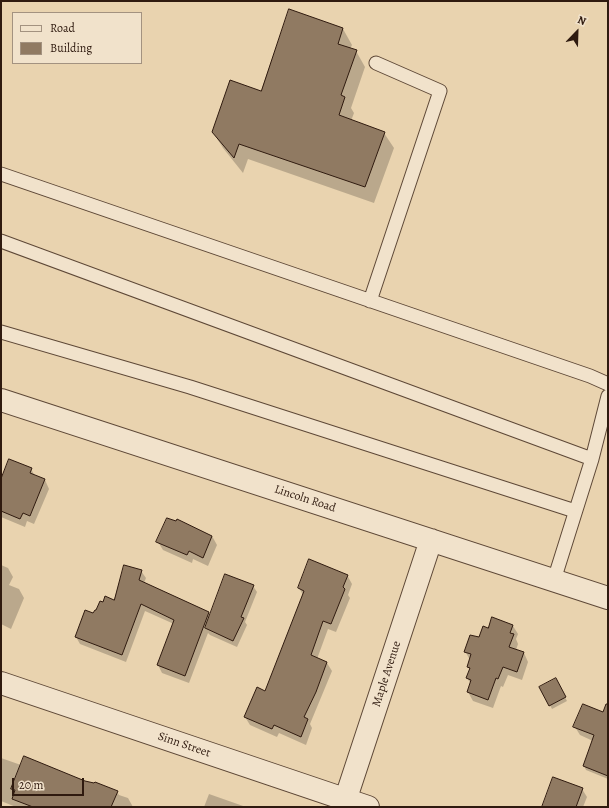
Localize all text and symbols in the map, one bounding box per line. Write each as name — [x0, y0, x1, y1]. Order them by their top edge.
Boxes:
legend — [12, 12, 142, 64]
north arrow — [557, 12, 597, 52]
text: N — [575, 12, 588, 29]
text: Road — [50, 20, 75, 36]
text: Building — [50, 40, 92, 56]
street label: Lincoln Road — [272, 482, 338, 516]
street label: Maple Avenue — [370, 639, 404, 709]
street label: Sinn Street — [156, 729, 212, 761]
scale bar — [14, 770, 86, 796]
text: 20 m — [19, 777, 43, 793]

